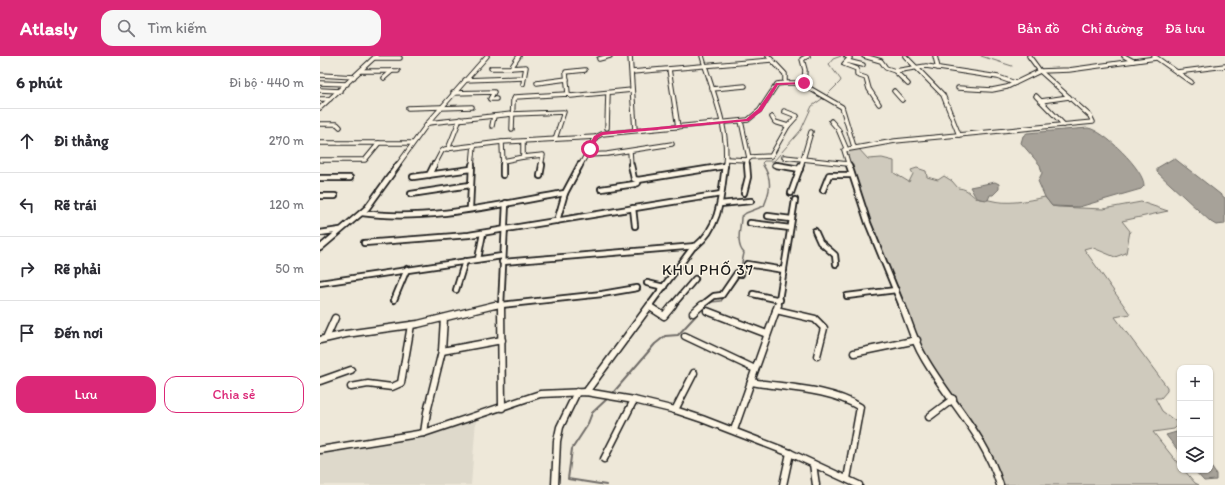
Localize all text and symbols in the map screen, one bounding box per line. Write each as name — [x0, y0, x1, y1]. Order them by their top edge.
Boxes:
search box — [101, 10, 381, 46]
text: Atlasly — [20, 17, 77, 40]
icon: search — [115, 17, 137, 39]
text: Tìm kiếm — [147, 19, 207, 37]
text: Bản đồ — [1017, 20, 1060, 37]
text: Chỉ đường — [1082, 20, 1143, 37]
text: Đã lưu — [1165, 20, 1205, 37]
text: 6 phút — [16, 72, 62, 92]
route end — [795, 74, 813, 92]
text: Đi bộ · 440 m — [229, 75, 304, 90]
icon: ahead — [16, 130, 38, 152]
text: Đi thẳng — [54, 132, 109, 150]
text: 270 m — [269, 133, 304, 148]
route start — [581, 140, 599, 158]
icon: left — [16, 194, 38, 216]
text: Rẽ trái — [54, 196, 97, 214]
text: 120 m — [269, 197, 304, 212]
icon: right — [16, 258, 38, 280]
text: Rẽ phải — [54, 260, 101, 278]
district label: KHU PHỐ 37 — [662, 260, 754, 279]
text: 50 m — [275, 261, 304, 276]
icon: arrive — [16, 322, 38, 344]
text: Đến nơi — [54, 324, 103, 342]
map controls — [1177, 365, 1213, 473]
button: + — [1177, 365, 1213, 401]
button: Lưu — [16, 376, 156, 413]
button: Chia sẻ — [164, 376, 304, 413]
button: − — [1177, 401, 1213, 437]
button: layers — [1177, 437, 1213, 473]

